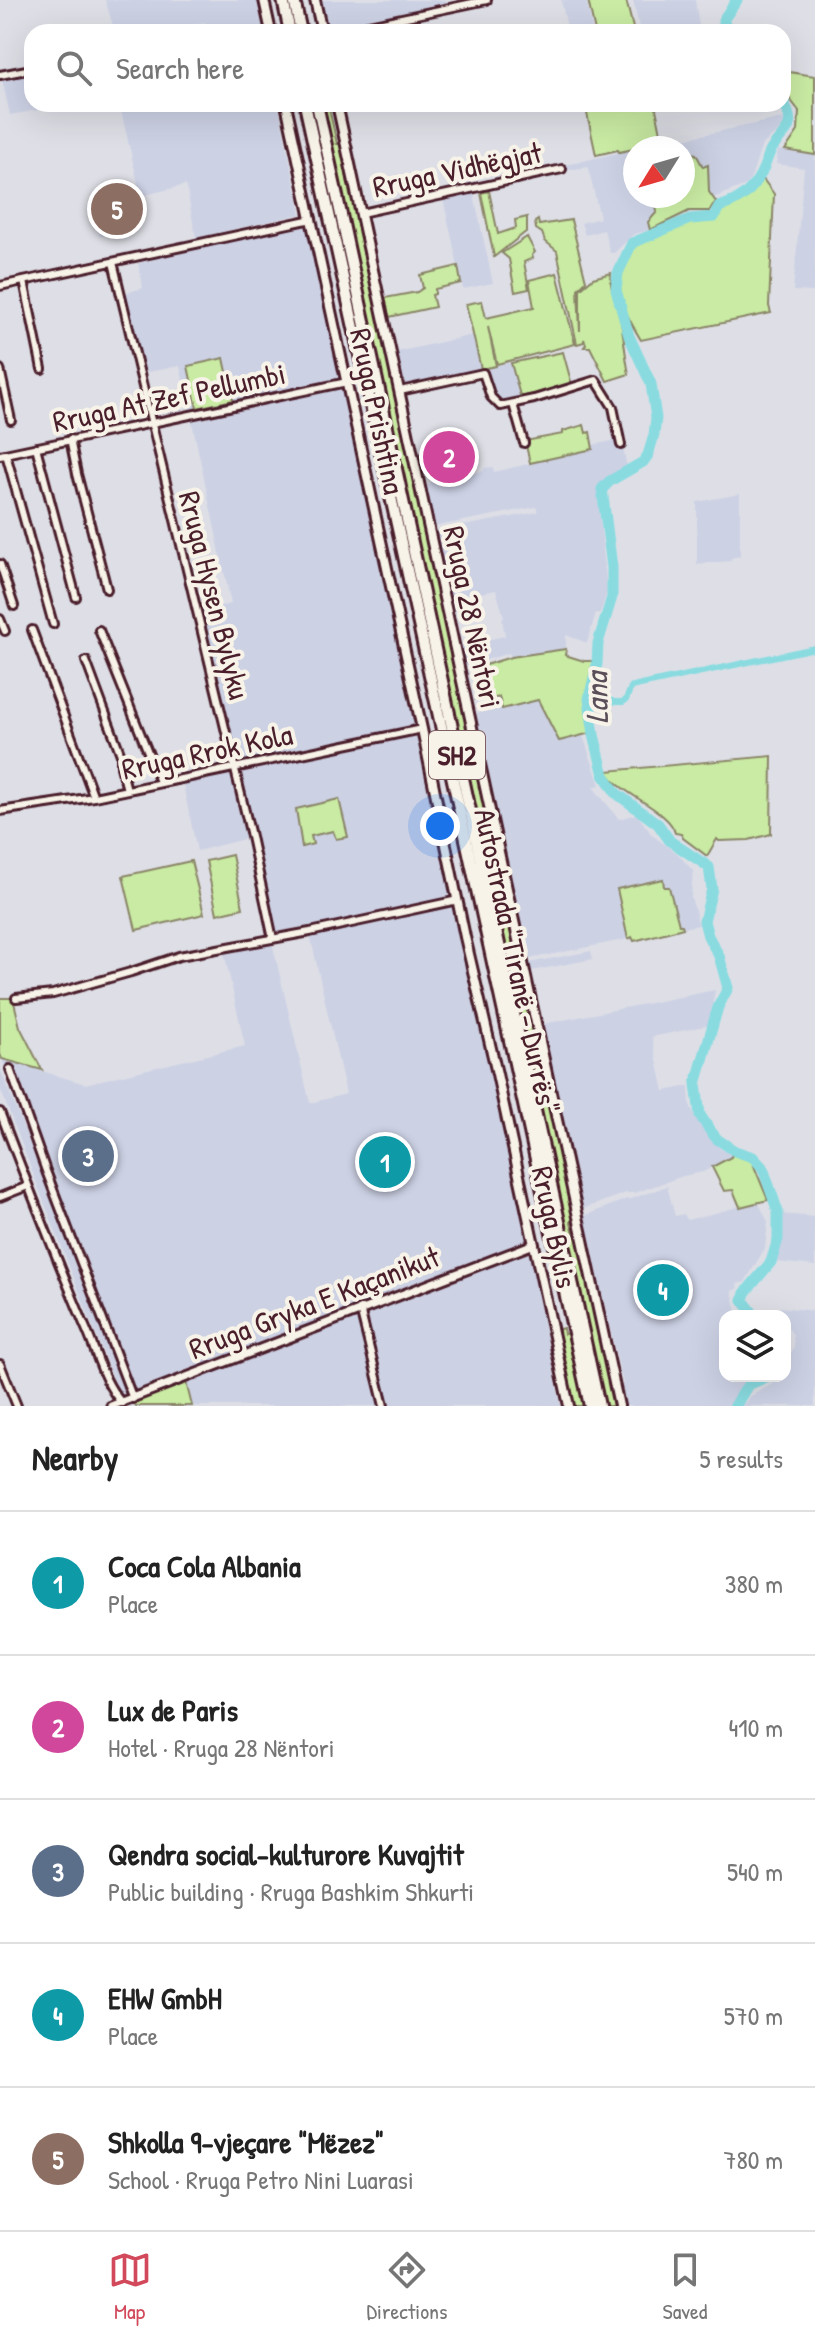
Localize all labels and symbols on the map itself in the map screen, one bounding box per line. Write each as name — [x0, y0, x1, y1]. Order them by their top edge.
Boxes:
street label: Rruga Vidhëgjat — [369, 131, 546, 206]
north arrow — [623, 136, 695, 208]
pin: 5 — [91, 179, 143, 239]
street label: Rruga Prishtina — [341, 324, 415, 498]
street label: Rruga At Zef Pellumbi — [49, 353, 289, 441]
pin: 2 — [423, 427, 475, 487]
street label: Rruga Hysen Bylyku — [170, 487, 260, 703]
street label: Rruga 28 Nëntori — [434, 522, 512, 712]
water label: Lana — [574, 668, 618, 724]
street label: Rruga Rrok Kola — [118, 713, 296, 789]
road number: SH2 — [429, 731, 485, 779]
street label: Autostrada "Tiranë - Durrës" — [465, 805, 569, 1117]
your location — [420, 806, 460, 846]
pin: 3 — [62, 1126, 114, 1186]
pin: 1 — [359, 1132, 411, 1192]
street label: Rruga Bylis — [523, 1163, 587, 1291]
street label: Rruga Gryka E Kaçanikut — [183, 1236, 445, 1368]
pin: 4 — [637, 1260, 689, 1320]

